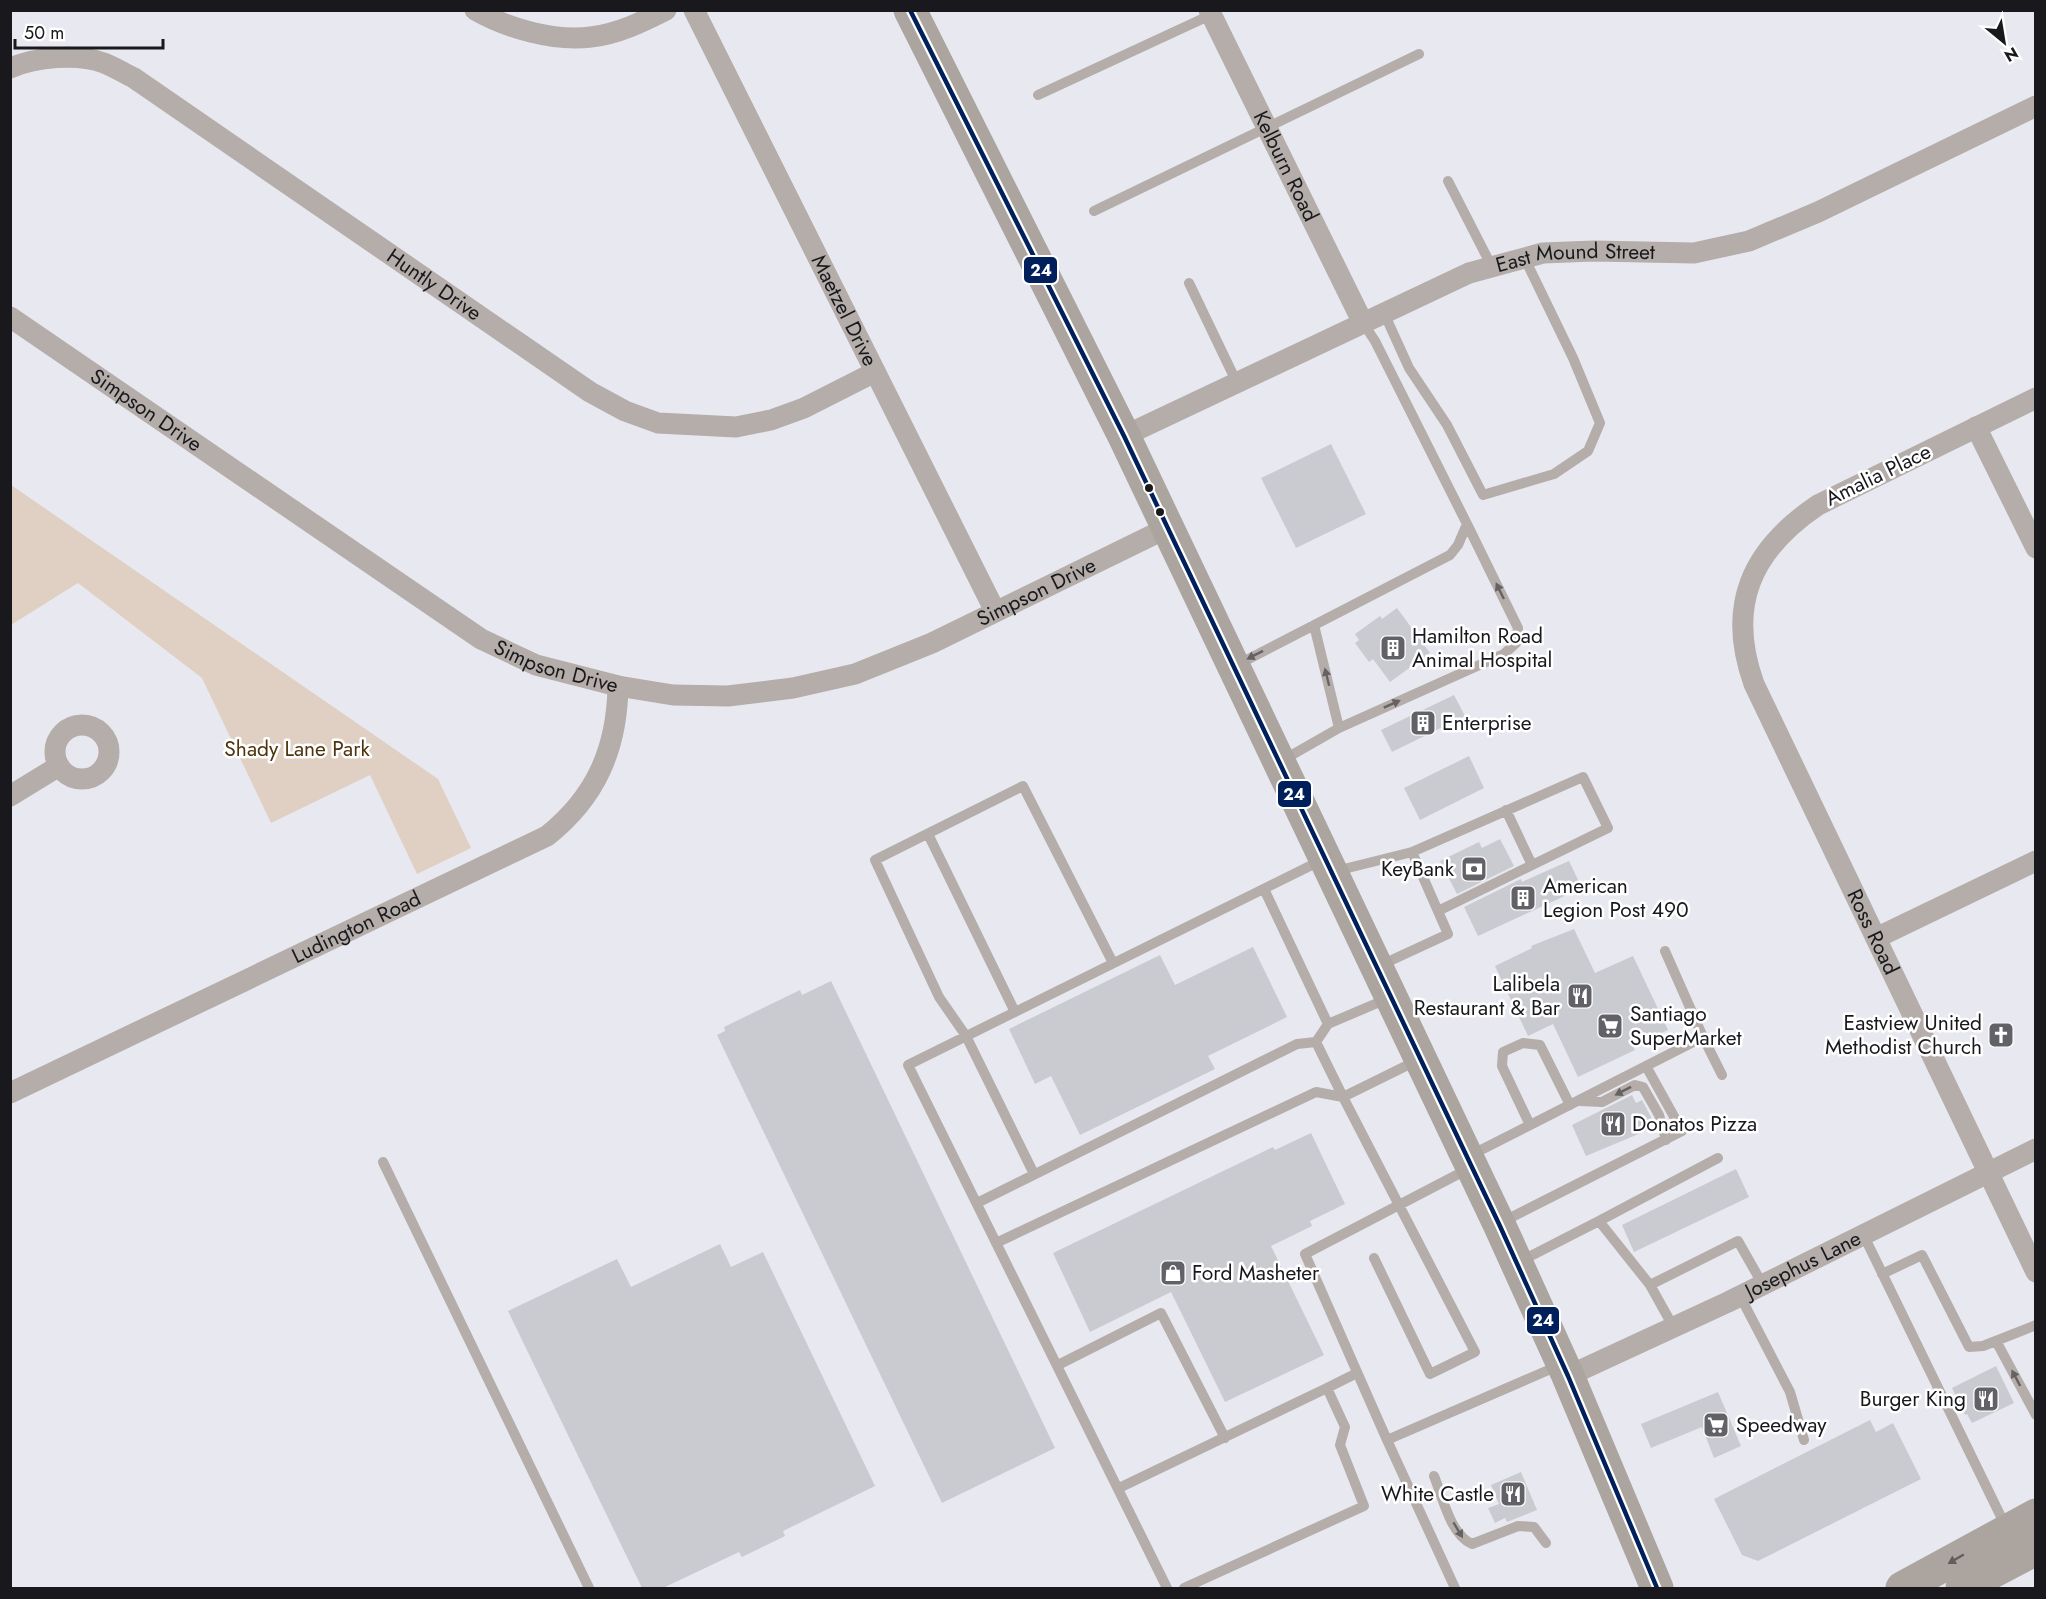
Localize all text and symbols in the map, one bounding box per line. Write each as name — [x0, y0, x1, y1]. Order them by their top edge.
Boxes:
scale bar — [15, 12, 164, 50]
north arrow — [1974, 12, 2034, 72]
text: 50 m — [24, 20, 64, 46]
text: N — [2000, 41, 2023, 68]
street label: Kelburn Road — [1246, 106, 1326, 227]
street label: East Mound Street — [1492, 236, 1655, 280]
street label: Huntly Drive — [381, 241, 488, 328]
street label: Maetzel Drive — [804, 250, 885, 371]
line badge: 24 — [1023, 256, 1058, 284]
text: 24 — [1030, 259, 1052, 282]
street label: Simpson Drive — [84, 361, 208, 459]
street label: Amalia Place — [1820, 436, 1936, 514]
unlabelled marker — [1143, 482, 1155, 494]
unlabelled marker — [1154, 506, 1166, 518]
street label: Simpson Drive — [972, 550, 1101, 634]
one-way arrow — [1495, 583, 1505, 600]
place label: Hamilton Road Animal Hospital — [1412, 621, 1552, 675]
street label: Simpson Drive — [489, 632, 622, 700]
building icon: Hamilton Road Animal Hospital — [1378, 633, 1408, 663]
one-way arrow — [1247, 650, 1264, 660]
one-way arrow — [1321, 667, 1331, 686]
one-way arrow — [1384, 699, 1402, 709]
building icon: Enterprise — [1408, 708, 1438, 738]
place label: Enterprise — [1442, 708, 1532, 738]
park label: Shady Lane Park — [224, 734, 370, 764]
line badge: 24 — [1277, 780, 1312, 808]
text: 24 — [1283, 783, 1305, 806]
place label: KeyBank — [1381, 854, 1455, 884]
bank icon: KeyBank — [1459, 854, 1489, 884]
place label: American Legion Post 490 — [1543, 871, 1689, 925]
building icon: American Legion Post 490 — [1508, 883, 1538, 913]
street label: Ludington Road — [287, 884, 426, 971]
street label: Ross Road — [1839, 884, 1906, 980]
place label: Lalibela Restaurant & Bar — [1414, 969, 1561, 1023]
restaurant icon: Lalibela Restaurant & Bar — [1565, 981, 1595, 1011]
place label: Santiago SuperMarket — [1630, 999, 1742, 1053]
place label: Eastview United Methodist Church — [1825, 1008, 1982, 1062]
supermarket icon: Santiago SuperMarket — [1595, 1011, 1625, 1041]
church icon: Eastview United Methodist Church — [1986, 1020, 2016, 1050]
one-way arrow — [1614, 1086, 1631, 1096]
restaurant icon: Donatos Pizza — [1598, 1109, 1628, 1139]
place label: Donatos Pizza — [1632, 1109, 1757, 1139]
street label: Josephus Lane — [1737, 1223, 1866, 1308]
shop icon: Ford Masheter — [1158, 1258, 1188, 1288]
place label: Ford Masheter — [1192, 1258, 1320, 1288]
line badge: 24 — [1526, 1306, 1560, 1335]
text: 24 — [1532, 1309, 1554, 1332]
one-way arrow — [2011, 1369, 2021, 1386]
place label: Burger King — [1860, 1384, 1966, 1414]
restaurant icon: Burger King — [1971, 1384, 2001, 1414]
supermarket icon: Speedway — [1701, 1410, 1731, 1440]
place label: Speedway — [1736, 1410, 1827, 1440]
place label: White Castle — [1381, 1479, 1494, 1509]
restaurant icon: White Castle — [1498, 1479, 1528, 1509]
one-way arrow — [1452, 1521, 1463, 1538]
one-way arrow — [1947, 1554, 1964, 1564]

